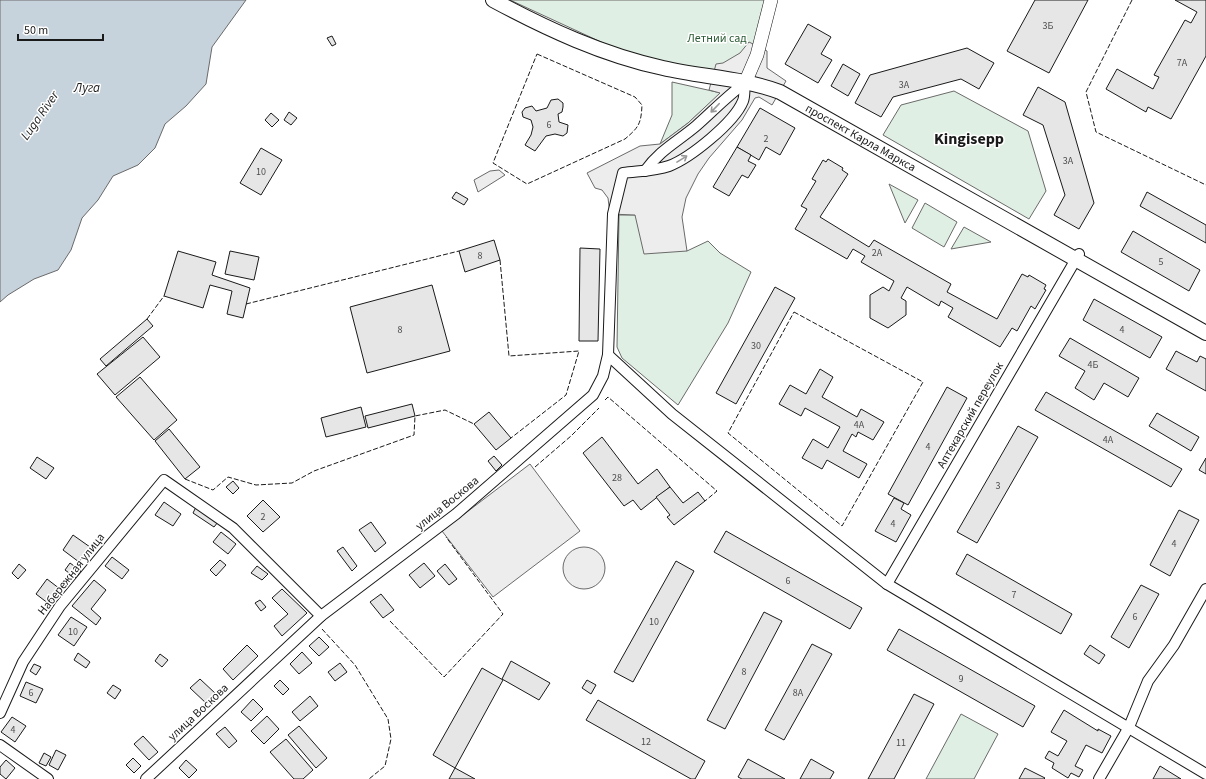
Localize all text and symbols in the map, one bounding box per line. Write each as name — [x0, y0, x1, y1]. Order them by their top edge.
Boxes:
scale bar — [18, 16, 103, 42]
house number: 3Б — [1043, 19, 1054, 33]
text: 50 m — [24, 22, 48, 39]
park label: Летний сад — [687, 30, 747, 47]
house number: 7А — [1177, 56, 1188, 70]
house number: 3А — [899, 78, 910, 92]
water label: Луга — [73, 79, 100, 97]
water label: Luga River — [16, 87, 64, 144]
street label: проспект Карла Маркса — [802, 100, 919, 176]
one-way arrow — [710, 103, 720, 113]
house number: 6 — [547, 118, 552, 132]
district label: Kingisepp — [934, 128, 1004, 150]
house number: 2 — [764, 132, 769, 146]
house number: 3А — [1063, 154, 1074, 168]
one-way arrow — [676, 155, 687, 163]
house number: 10 — [256, 165, 266, 179]
house number: 2А — [872, 246, 883, 260]
house number: 8 — [478, 249, 483, 263]
house number: 5 — [1159, 255, 1164, 269]
house number: 8 — [398, 323, 403, 337]
house number: 4 — [1120, 323, 1125, 337]
house number: 30 — [751, 339, 761, 353]
house number: 4Б — [1088, 358, 1099, 372]
street label: Аптекарский переулок — [933, 359, 1008, 471]
house number: 4А — [854, 418, 865, 432]
house number: 4А — [1103, 433, 1114, 447]
house number: 4 — [926, 440, 931, 454]
house number: 28 — [612, 471, 622, 485]
street label: улица Воскова — [412, 472, 483, 534]
house number: 3 — [996, 479, 1001, 493]
house number: 2 — [261, 510, 266, 524]
house number: 4 — [891, 517, 896, 531]
street label: Набережная улица — [34, 530, 109, 619]
house number: 4 — [1172, 537, 1177, 551]
house number: 6 — [786, 574, 791, 588]
house number: 7 — [1012, 588, 1017, 602]
house number: 6 — [1133, 610, 1138, 624]
house number: 10 — [649, 615, 659, 629]
house number: 10 — [68, 625, 78, 639]
house number: 8 — [742, 665, 747, 679]
house number: 9 — [959, 672, 964, 686]
street label: улица Воскова — [164, 680, 232, 745]
house number: 6 — [29, 686, 34, 700]
house number: 8А — [793, 686, 804, 700]
house number: 4 — [11, 723, 16, 737]
house number: 12 — [641, 735, 651, 749]
house number: 11 — [896, 736, 906, 750]

